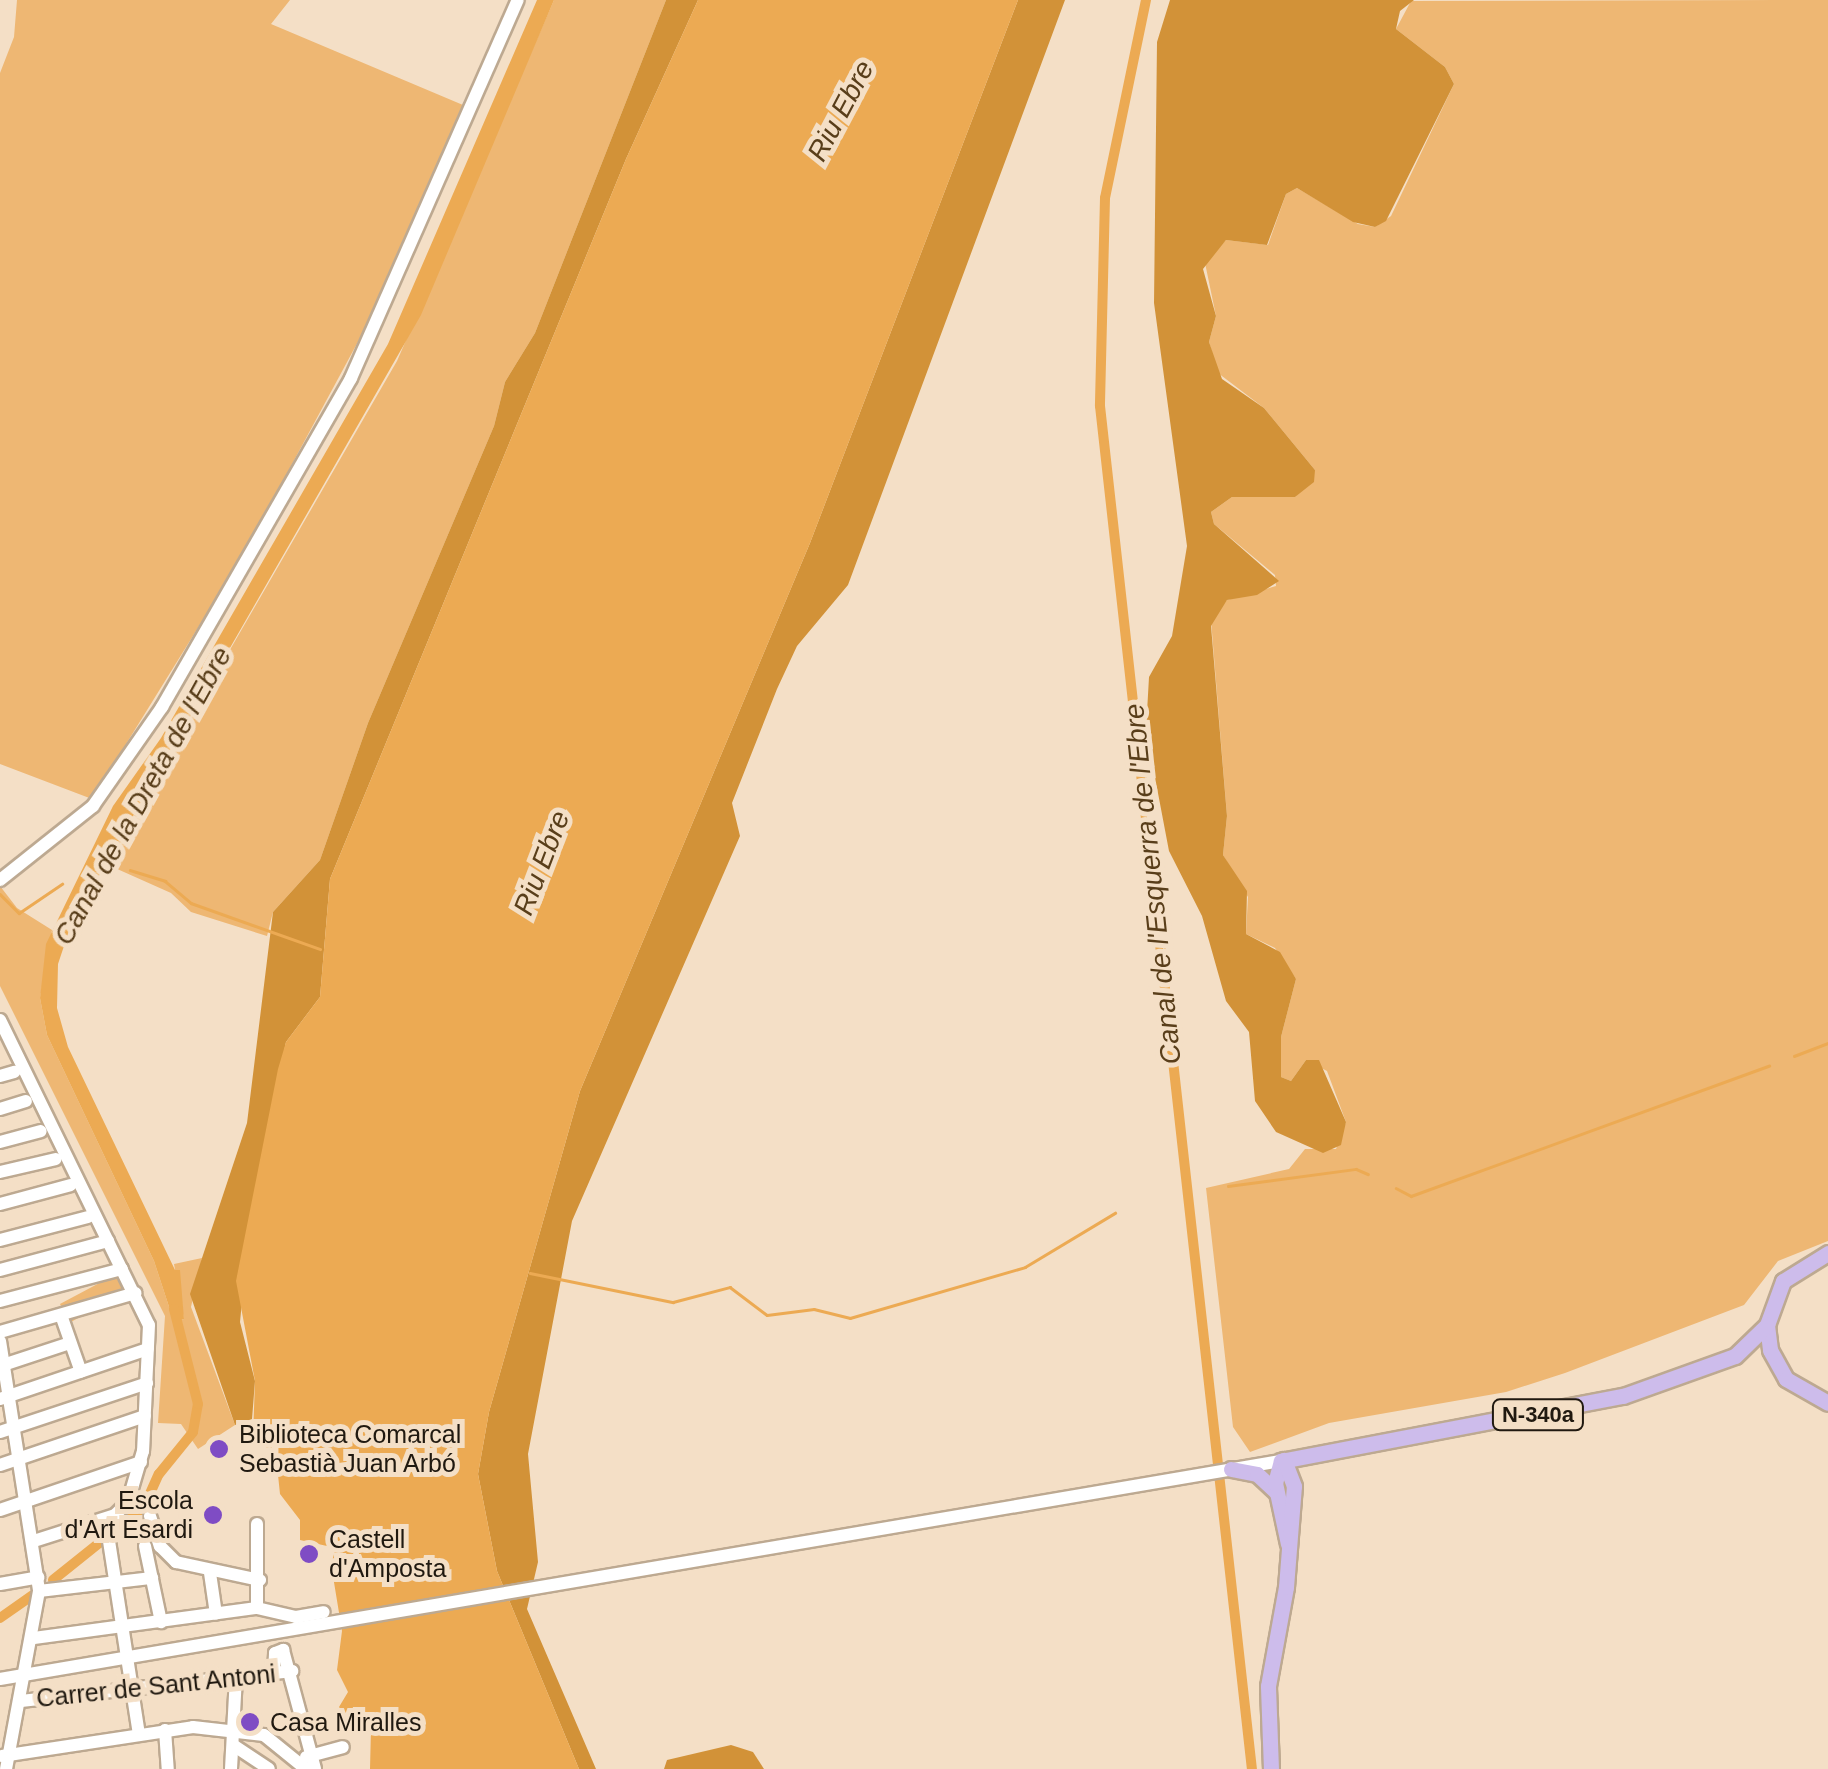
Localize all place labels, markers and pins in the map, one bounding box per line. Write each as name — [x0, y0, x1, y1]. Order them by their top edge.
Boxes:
place label: Biblioteca Comarcal Sebastià Juan Arbó — [239, 1420, 461, 1479]
marker: Biblioteca Comarcal Sebastià Juan Arbó — [208, 1438, 230, 1460]
place label: Escola d'Art Esardi — [65, 1486, 193, 1545]
marker: Escola d'Art Esardi — [202, 1504, 224, 1526]
place label: Castell d'Amposta — [329, 1525, 446, 1584]
marker: Castell d'Amposta — [298, 1543, 320, 1565]
place label: Casa Miralles — [270, 1707, 421, 1737]
marker: Casa Miralles — [239, 1711, 261, 1733]

